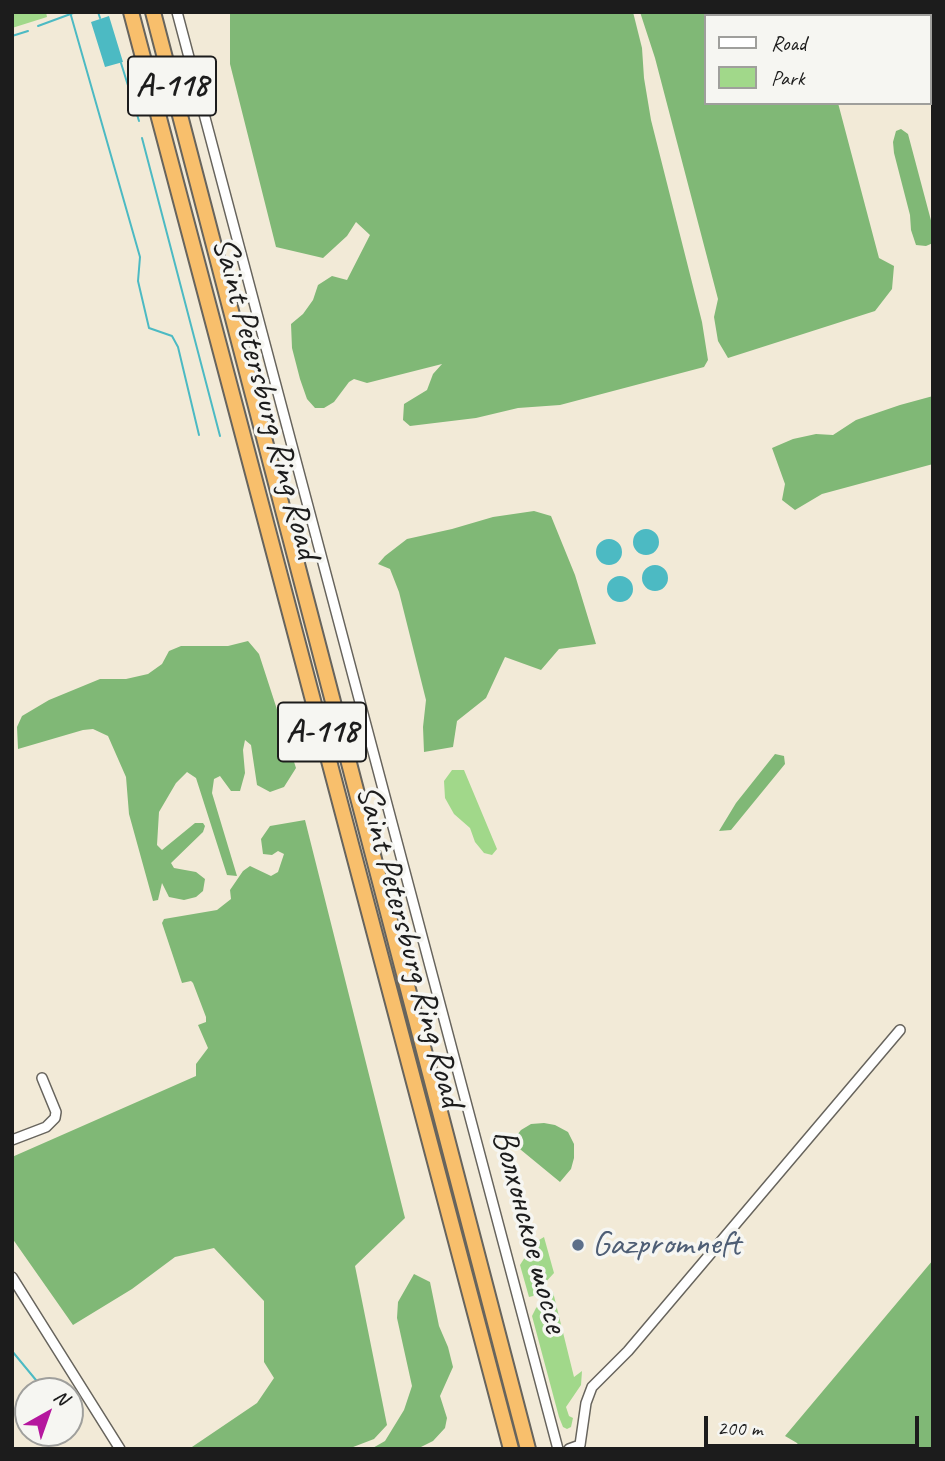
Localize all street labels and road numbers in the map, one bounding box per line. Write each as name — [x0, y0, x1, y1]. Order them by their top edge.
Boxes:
road number: А-118 — [128, 57, 216, 116]
street label: Saint Petersburg Ring Road — [202, 233, 328, 563]
road number: А-118 — [278, 702, 366, 762]
street label: Saint Petersburg Ring Road — [346, 781, 472, 1111]
street label: Волхонское шоссе — [482, 1125, 576, 1337]

